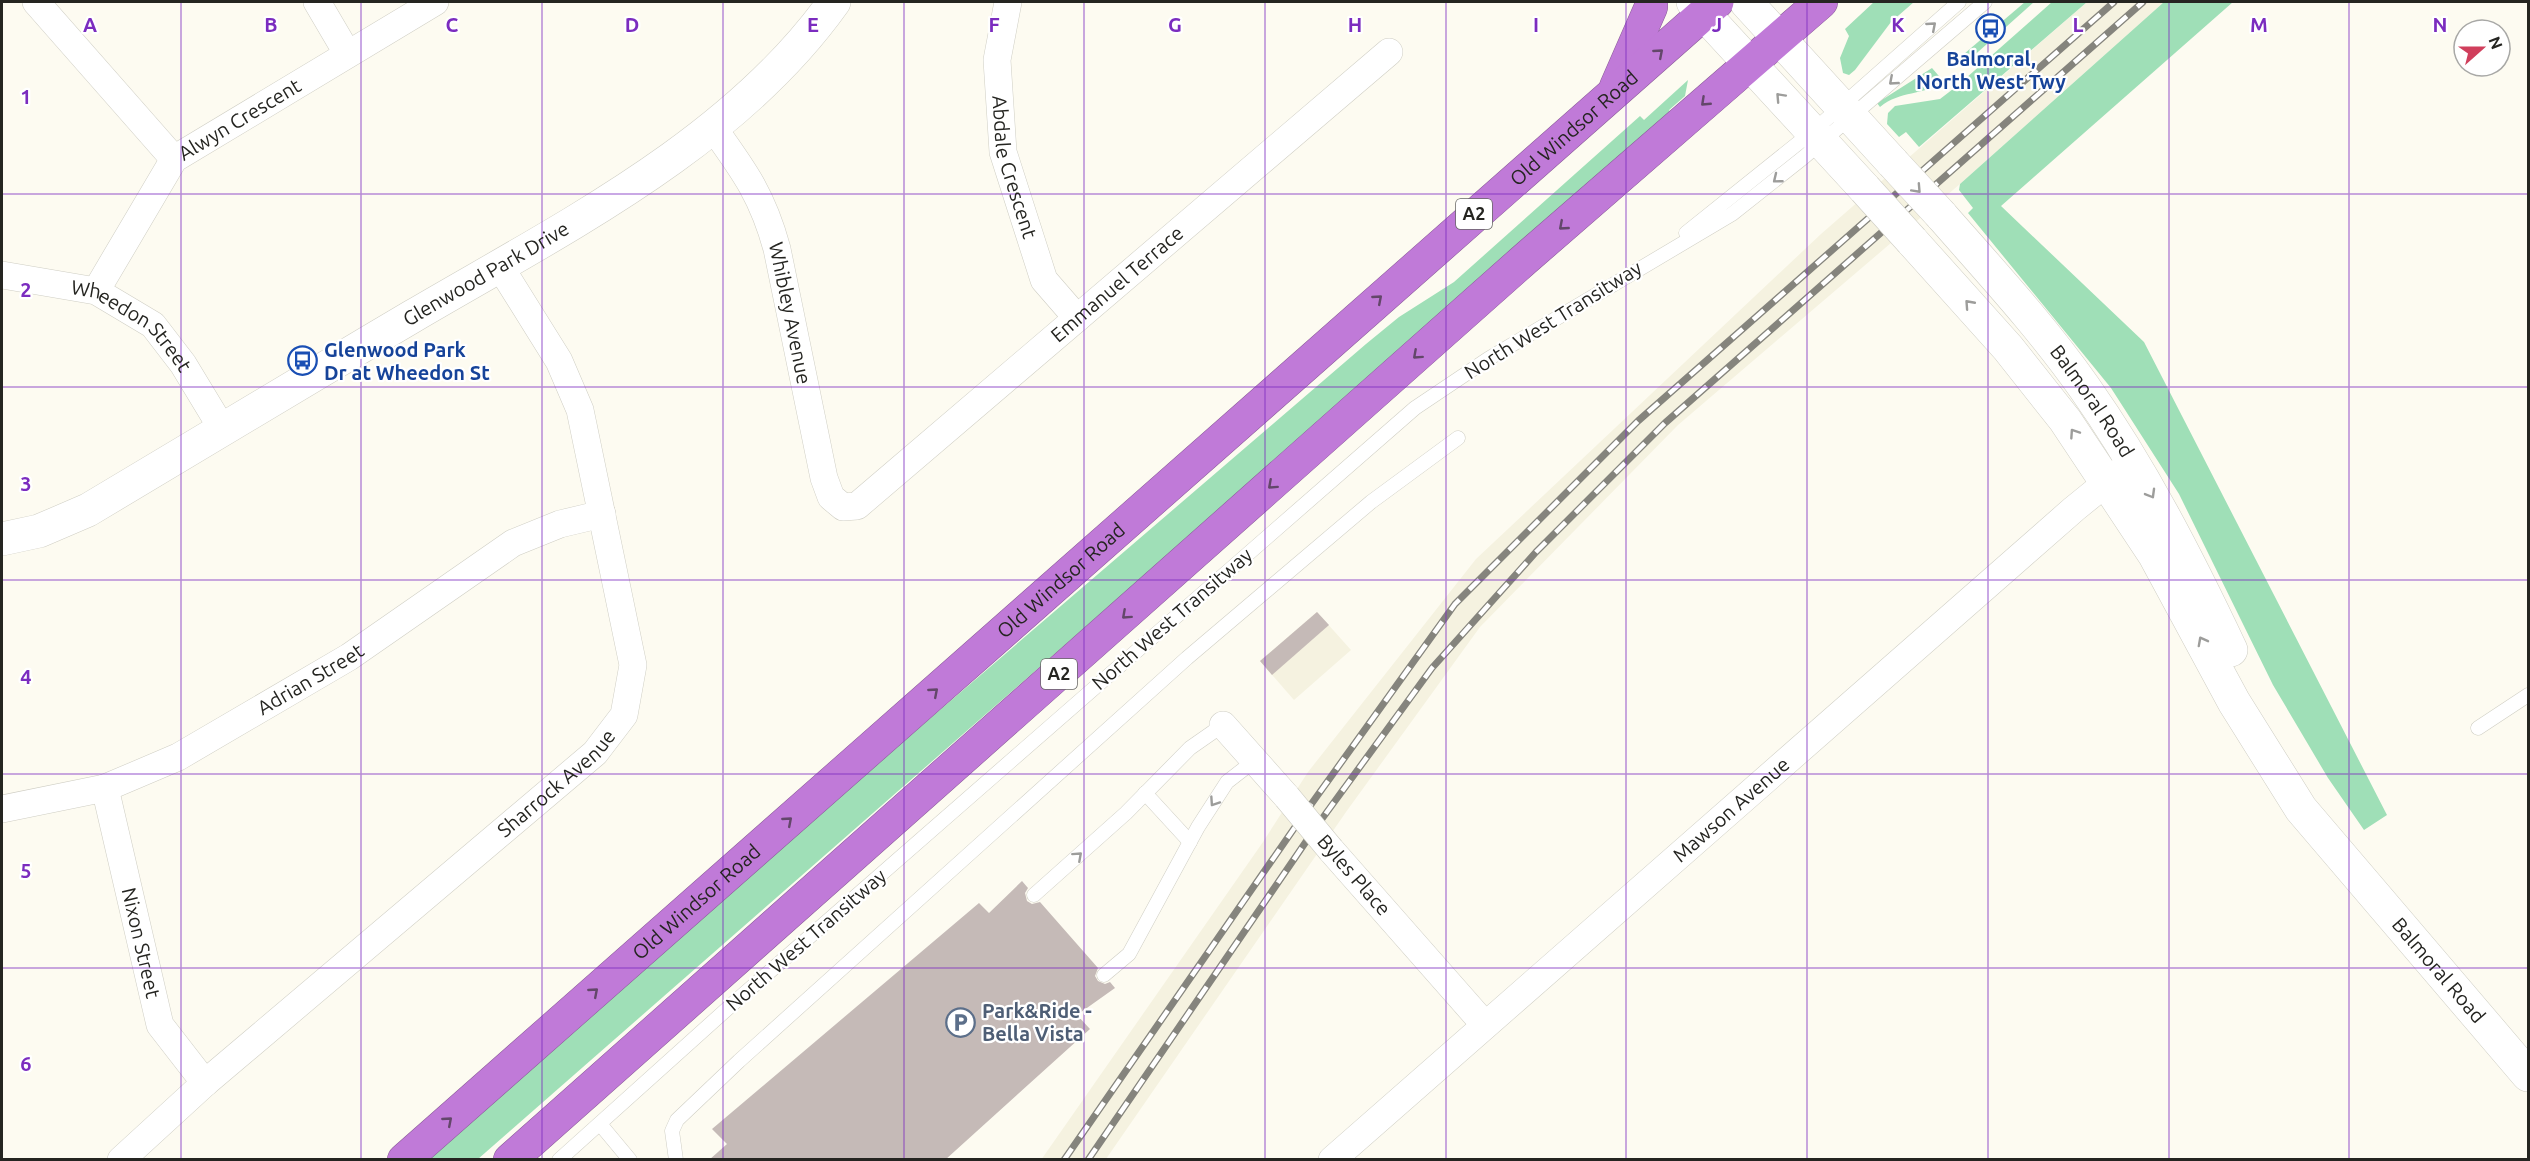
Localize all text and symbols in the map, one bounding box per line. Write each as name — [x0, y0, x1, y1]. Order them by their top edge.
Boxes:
bus stop icon: Balmoral, North West Twy — [1975, 12, 2007, 44]
text: A — [83, 13, 97, 36]
text: B — [264, 13, 278, 36]
text: C — [446, 13, 459, 36]
text: D — [625, 13, 639, 36]
text: E — [807, 13, 819, 36]
text: F — [988, 13, 1000, 36]
text: G — [1168, 13, 1182, 36]
text: H — [1348, 13, 1362, 36]
text: I — [1533, 13, 1539, 36]
text: J — [1712, 13, 1722, 36]
text: K — [1891, 13, 1905, 36]
text: L — [2073, 13, 2084, 36]
text: M — [2250, 13, 2268, 36]
text: N — [2433, 13, 2447, 36]
north arrow — [2452, 18, 2512, 78]
one-way arrow — [1925, 22, 1936, 33]
text: N — [2485, 34, 2507, 51]
place label: Balmoral, North West Twy — [1916, 47, 2066, 93]
one-way arrow — [1652, 49, 1663, 60]
street label: Old Windsor Road — [1505, 65, 1642, 190]
street label: Alwyn Crescent — [174, 73, 305, 165]
one-way arrow — [1889, 74, 1900, 85]
text: 1 — [20, 85, 32, 108]
one-way arrow — [1776, 93, 1787, 104]
street label: Abdale Crescent — [988, 95, 1042, 241]
one-way arrow — [1702, 95, 1713, 106]
one-way arrow — [1773, 172, 1784, 183]
one-way arrow — [1910, 182, 1921, 193]
road number: A2 — [1456, 199, 1492, 229]
street label: Glenwood Park Drive — [399, 216, 573, 330]
one-way arrow — [1559, 219, 1570, 230]
street label: Emmanuel Terrace — [1046, 221, 1188, 347]
street label: Whibley Avenue — [765, 240, 816, 386]
street label: North West Transitway — [1460, 256, 1646, 383]
street label: Wheedon Street — [70, 275, 197, 376]
text: 2 — [20, 278, 32, 301]
one-way arrow — [1371, 295, 1381, 306]
one-way arrow — [1965, 300, 1976, 311]
place label: Glenwood Park Dr at Wheedon St — [324, 338, 490, 384]
street label: Balmoral Road — [2046, 340, 2139, 461]
bus stop icon: Glenwood Park Dr at Wheedon St — [287, 345, 319, 377]
one-way arrow — [1413, 348, 1424, 359]
one-way arrow — [2070, 429, 2081, 440]
text: 3 — [20, 472, 32, 495]
one-way arrow — [1268, 478, 1278, 489]
one-way arrow — [2144, 488, 2155, 498]
street label: Old Windsor Road — [992, 518, 1129, 643]
street label: North West Transitway — [1087, 543, 1257, 694]
one-way arrow — [1122, 608, 1133, 619]
one-way arrow — [2198, 636, 2209, 647]
street label: Adrian Street — [253, 638, 368, 719]
road number: A2 — [1041, 659, 1077, 689]
text: 4 — [20, 665, 32, 688]
one-way arrow — [927, 688, 938, 699]
street label: Sharrock Avenue — [493, 725, 620, 842]
street label: Mawson Avenue — [1668, 752, 1794, 867]
one-way arrow — [1210, 795, 1221, 806]
one-way arrow — [781, 817, 792, 828]
street label: Byles Place — [1313, 830, 1396, 920]
street label: Old Windsor Road — [628, 839, 765, 964]
one-way arrow — [1071, 852, 1081, 863]
text: 5 — [20, 859, 32, 882]
street label: North West Transitway — [721, 864, 891, 1015]
street label: Nixon Street — [117, 885, 165, 1000]
street label: Balmoral Road — [2388, 913, 2490, 1027]
one-way arrow — [588, 988, 598, 999]
place label: Park&Ride - Bella Vista — [982, 999, 1092, 1045]
parking icon: Park&Ride - Bella Vista — [945, 1006, 977, 1038]
text: 6 — [20, 1052, 32, 1075]
one-way arrow — [441, 1117, 452, 1128]

